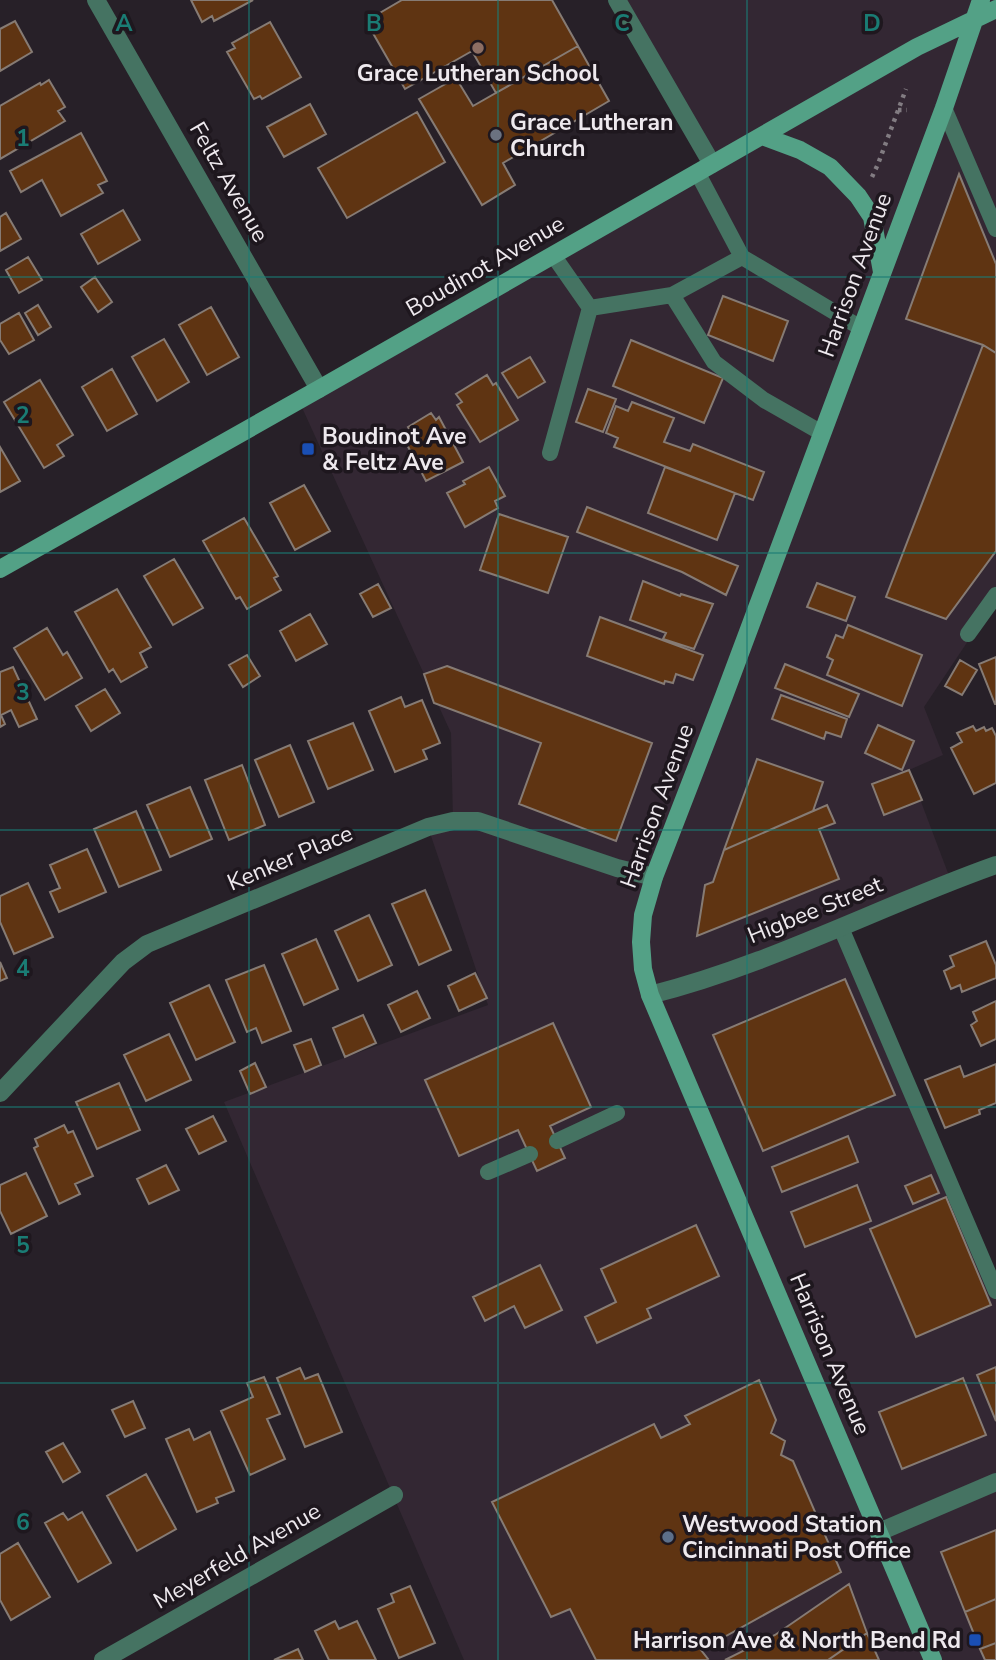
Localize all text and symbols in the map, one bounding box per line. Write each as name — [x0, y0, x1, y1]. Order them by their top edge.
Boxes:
text: A — [115, 8, 133, 39]
text: B — [366, 8, 382, 39]
text: C — [614, 8, 630, 39]
text: D — [863, 8, 881, 39]
marker: Grace Lutheran School — [470, 40, 486, 56]
place label: Grace Lutheran School — [357, 58, 600, 89]
place label: Grace Lutheran Church — [510, 107, 673, 164]
street label: Feltz Avenue — [182, 116, 276, 248]
text: 1 — [16, 123, 30, 154]
marker: Grace Lutheran Church — [488, 127, 504, 143]
street label: Harrison Avenue — [811, 189, 899, 361]
street label: Boudinot Avenue — [400, 208, 570, 324]
text: 2 — [16, 400, 30, 431]
place label: Boudinot Ave & Feltz Ave — [322, 421, 467, 478]
marker: Boudinot Ave & Feltz Ave — [300, 441, 316, 457]
text: 3 — [16, 677, 30, 708]
street label: Harrison Avenue — [613, 720, 701, 892]
street label: Kenker Place — [223, 818, 357, 898]
street label: Higbee Street — [743, 869, 888, 951]
text: 4 — [16, 953, 30, 984]
text: 5 — [16, 1230, 30, 1261]
street label: Harrison Avenue — [782, 1268, 878, 1440]
street label: Meyerfeld Avenue — [148, 1495, 326, 1617]
text: 6 — [16, 1507, 30, 1538]
place label: Westwood Station Cincinnati Post Office — [682, 1509, 911, 1566]
marker: Westwood Station Cincinnati Post Office — [660, 1529, 676, 1545]
place label: Harrison Ave & North Bend Rd — [633, 1625, 961, 1656]
marker: Harrison Ave & North Bend Rd — [967, 1632, 983, 1648]

